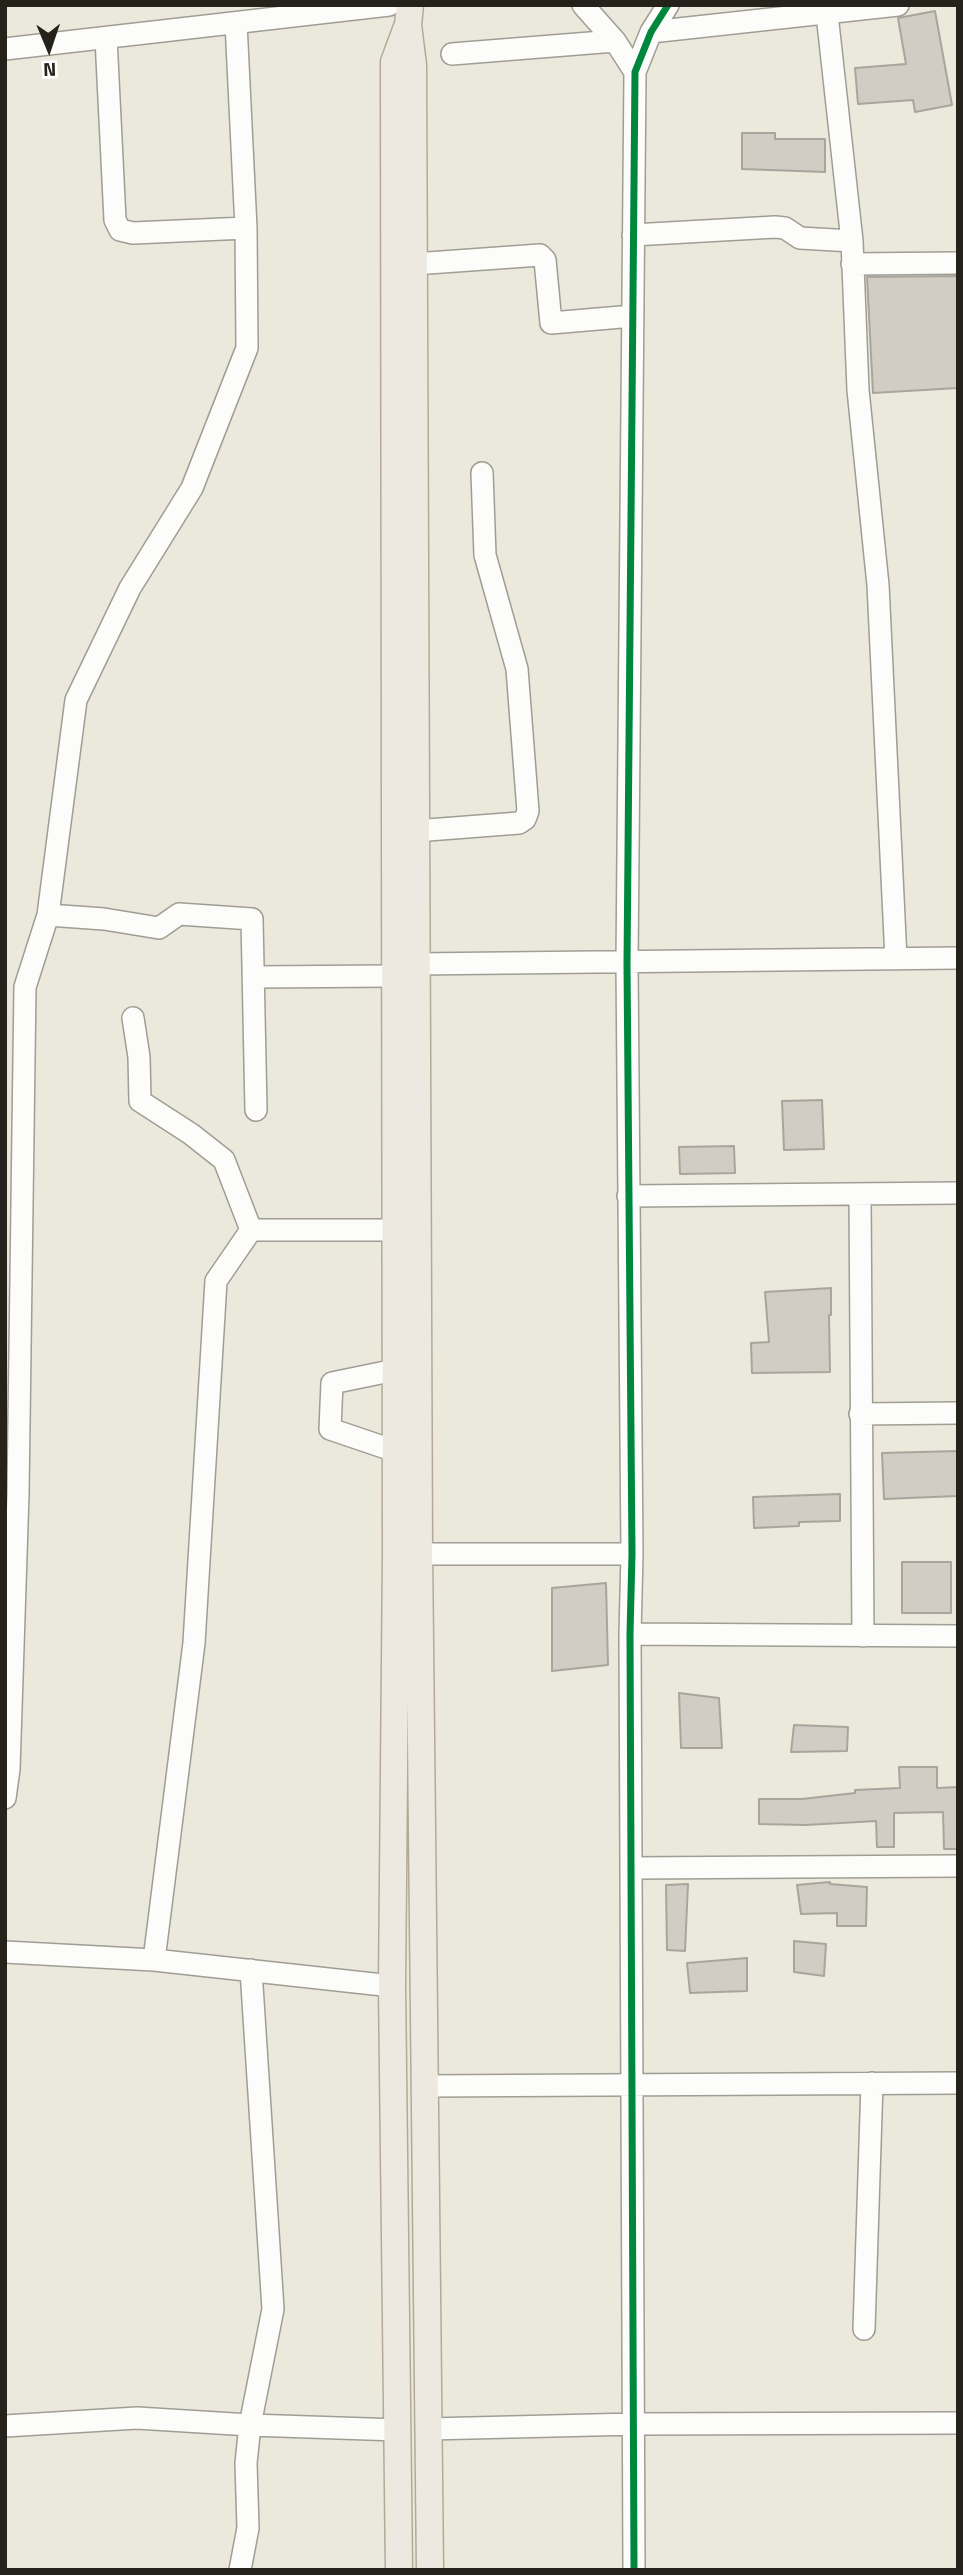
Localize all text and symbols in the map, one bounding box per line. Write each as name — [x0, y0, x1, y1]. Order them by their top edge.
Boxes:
north arrow — [14, 14, 84, 84]
text: N — [43, 56, 57, 85]

